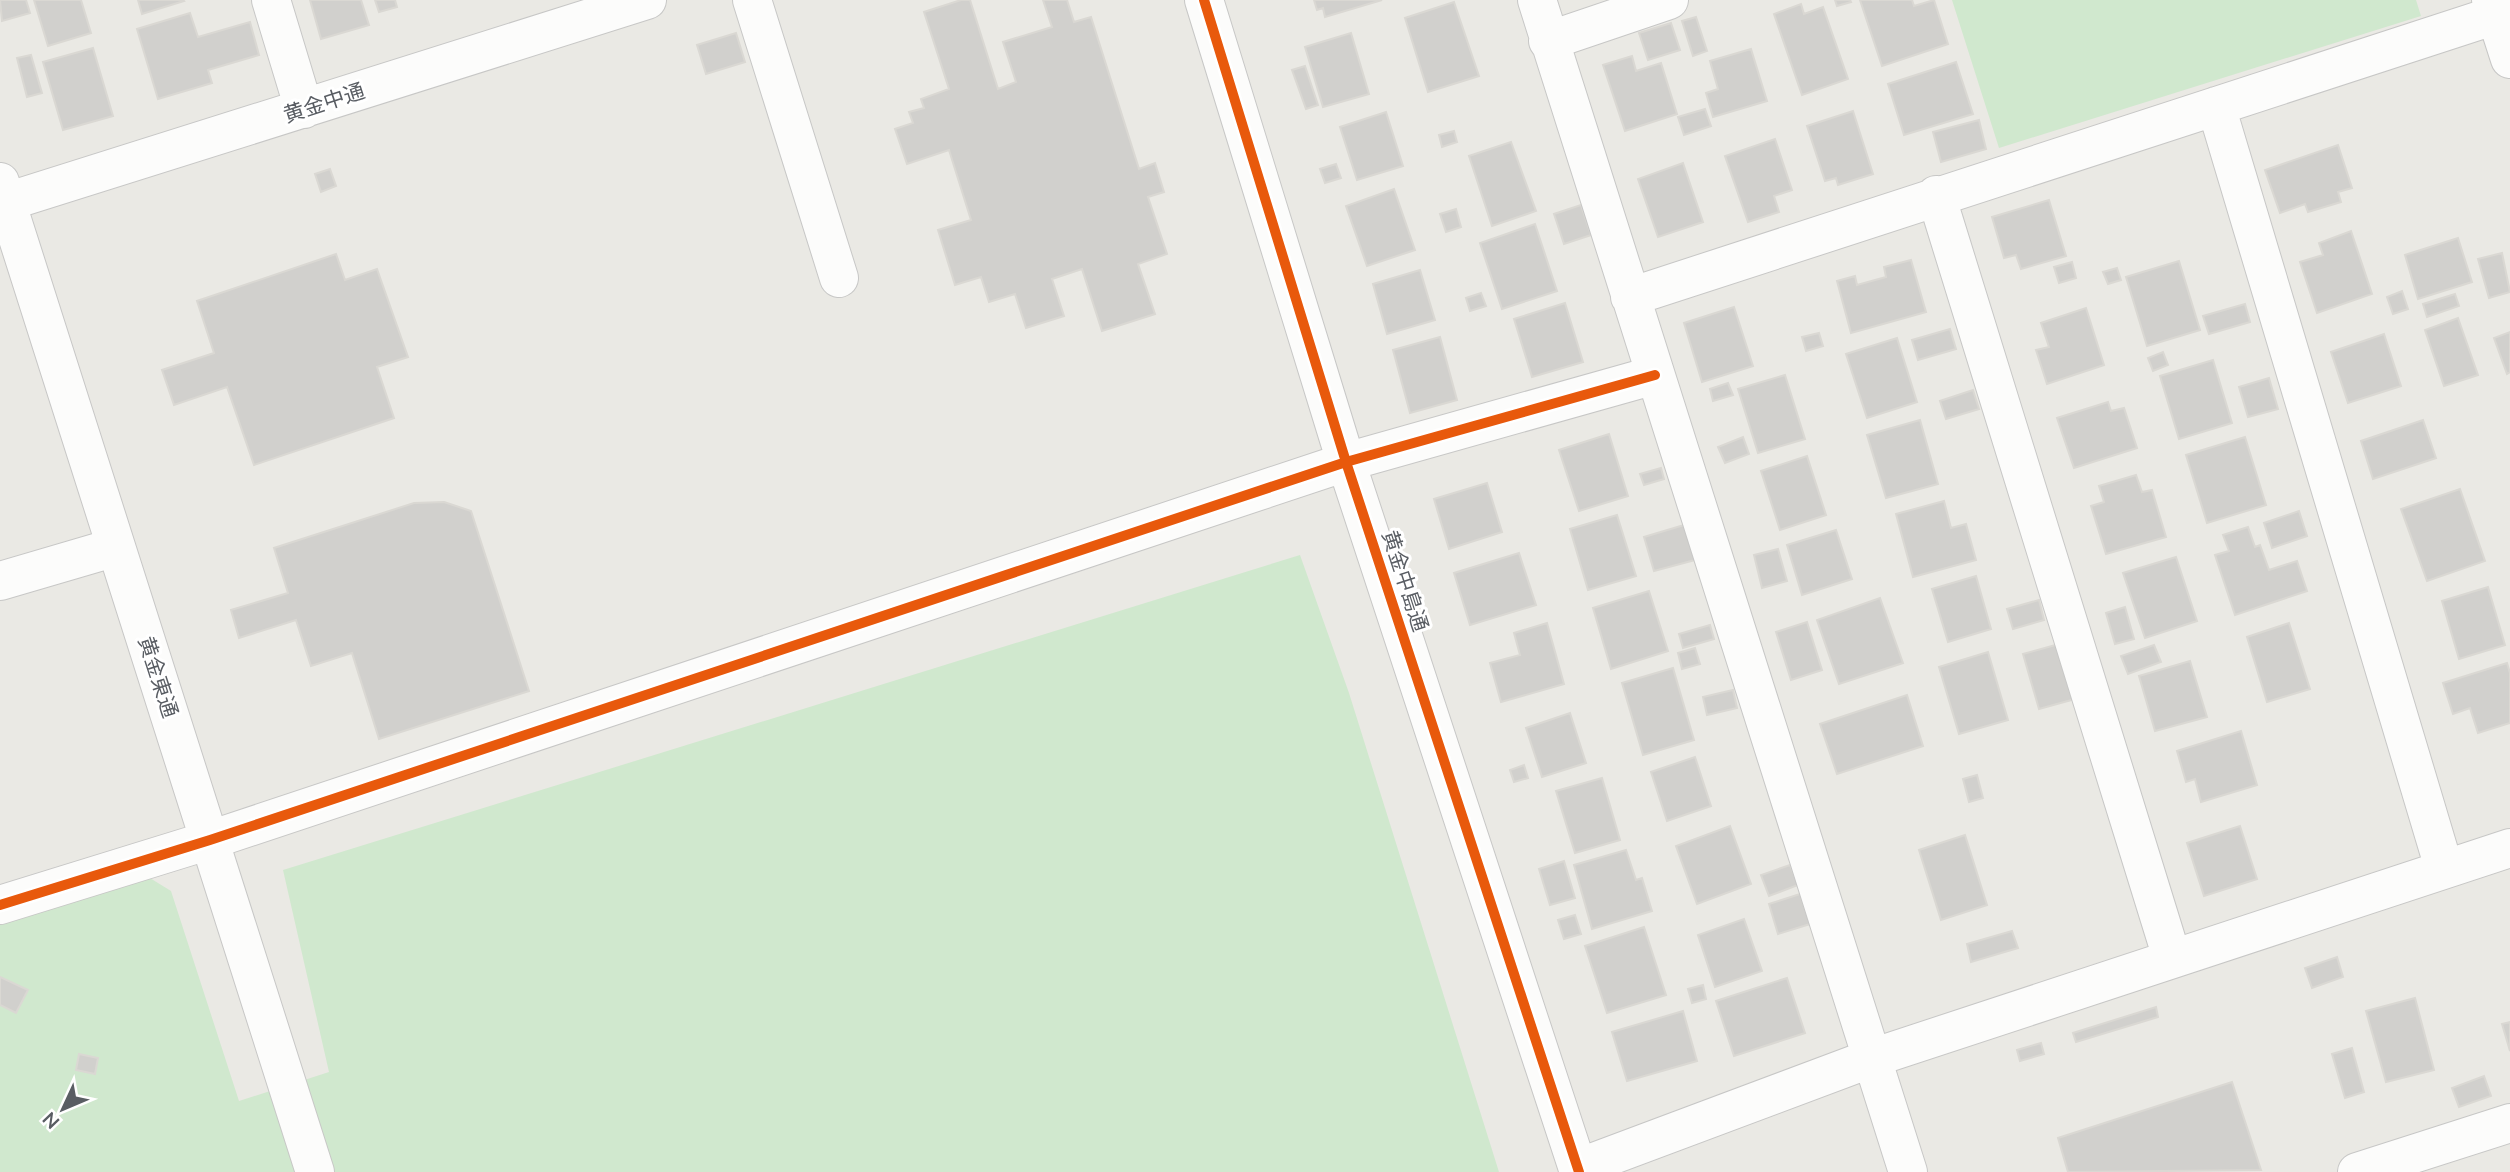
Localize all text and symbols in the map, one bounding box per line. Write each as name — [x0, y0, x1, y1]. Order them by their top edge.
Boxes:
street label: 黄金中通 — [280, 77, 368, 127]
street label: 黄金中島通 — [1377, 527, 1435, 635]
street label: 黄金東通 — [134, 633, 184, 721]
north arrow — [28, 1074, 98, 1144]
text: N — [37, 1107, 64, 1134]

